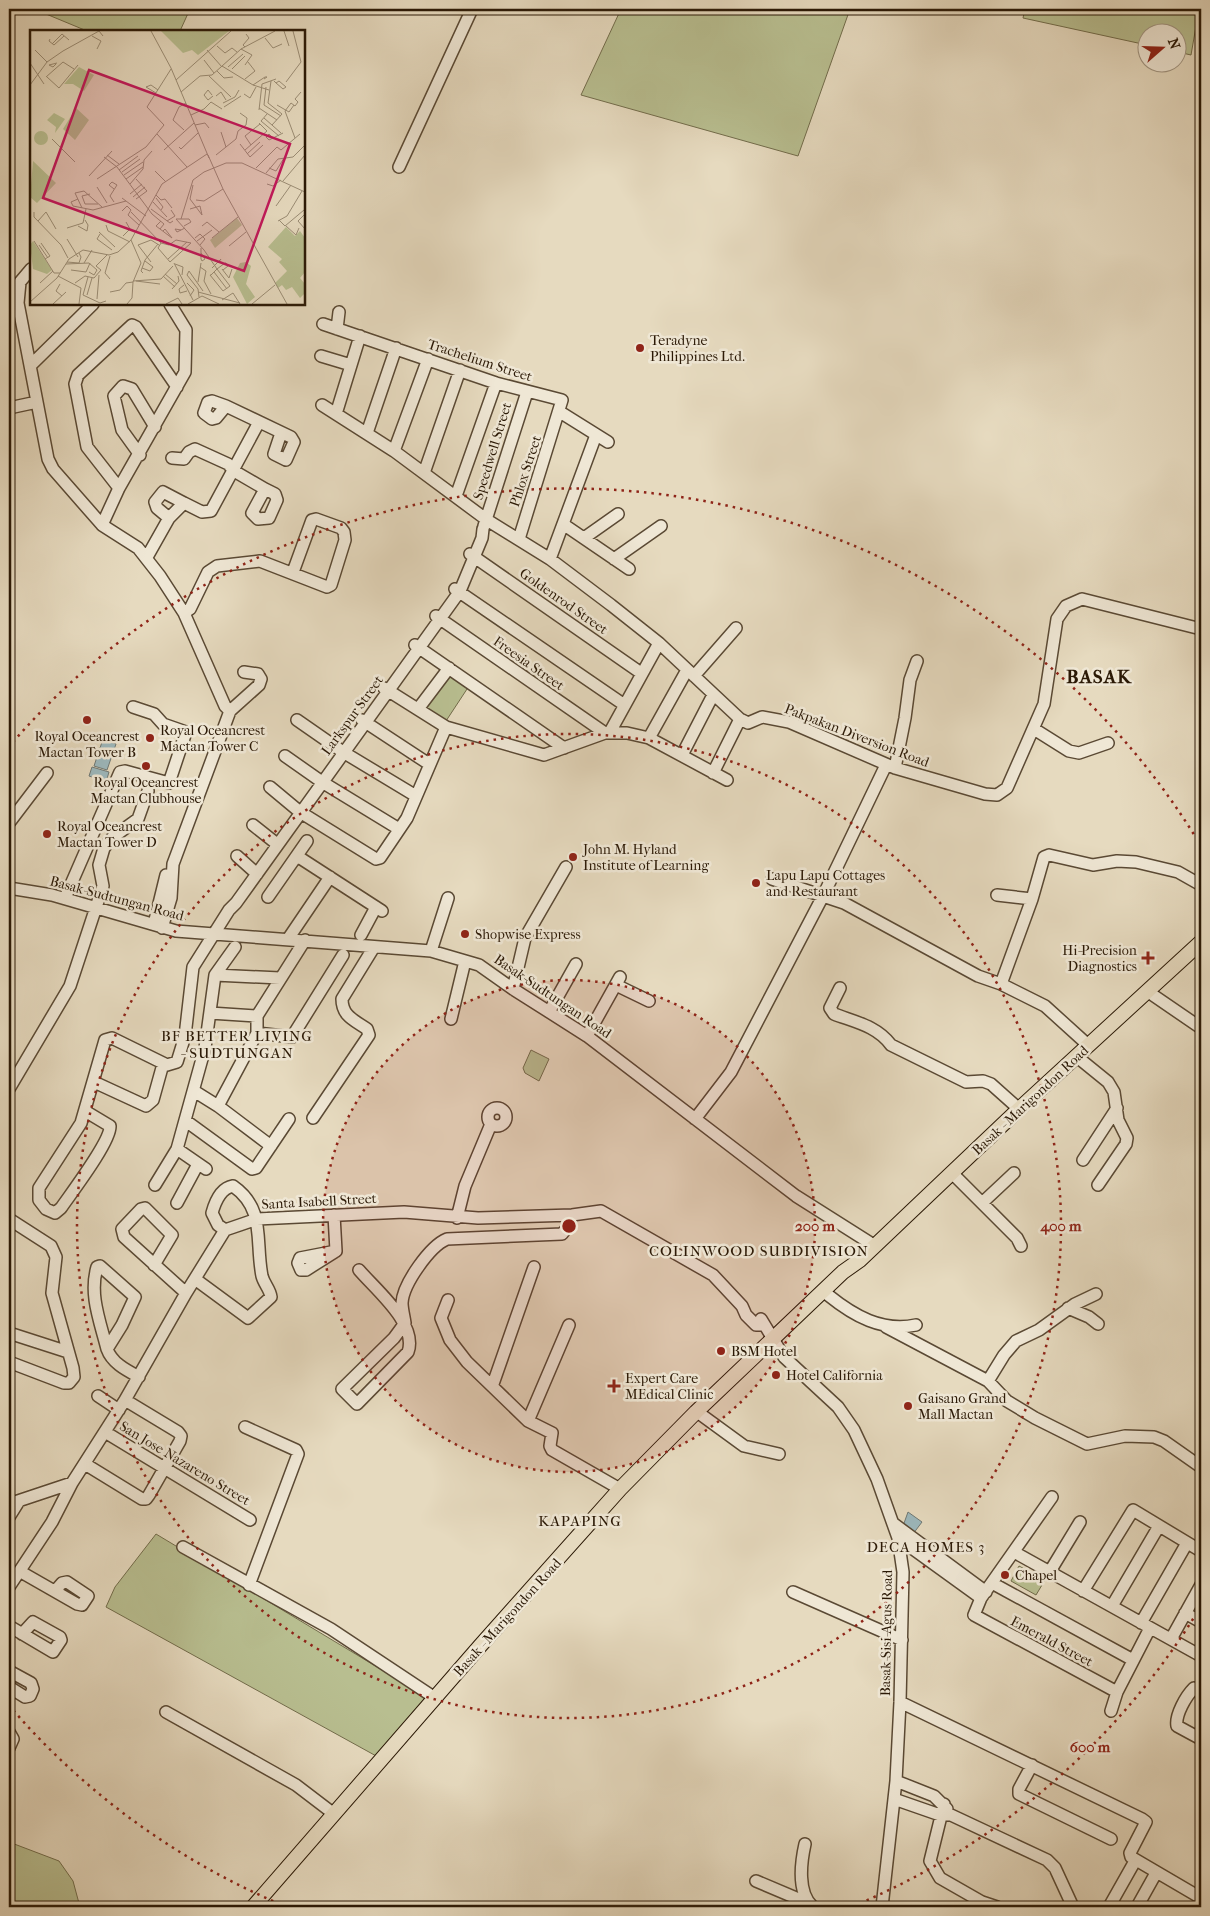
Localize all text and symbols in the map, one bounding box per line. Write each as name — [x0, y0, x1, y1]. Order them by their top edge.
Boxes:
north arrow — [1138, 22, 1188, 72]
inset map — [30, 30, 305, 305]
text: N — [1164, 36, 1184, 52]
place label: Teradyne Philippines Ltd. — [650, 332, 745, 365]
street label: Trachelium Street — [425, 336, 534, 385]
marker: Teradyne Philippines Ltd. — [634, 342, 646, 354]
street label: Speedwell Street — [470, 400, 515, 502]
street label: Phlox Street — [506, 433, 545, 509]
street label: Goldenrod Street — [516, 565, 611, 638]
street label: Freesia Street — [490, 633, 568, 694]
district label: BASAK — [1066, 666, 1132, 688]
street label: Larkspur Street — [318, 672, 387, 759]
street label: Pakpakan Diversion Road — [782, 700, 932, 771]
marker: Royal Oceancrest Mactan Tower B — [81, 714, 93, 726]
place label: Royal Oceancrest Mactan Tower C — [160, 722, 265, 755]
place label: Royal Oceancrest Mactan Tower B — [34, 728, 140, 761]
marker: Royal Oceancrest Mactan Tower C — [144, 732, 156, 744]
marker: Royal Oceancrest Mactan Clubhouse — [140, 760, 152, 772]
place label: Royal Oceancrest Mactan Clubhouse — [90, 774, 202, 807]
place label: Royal Oceancrest Mactan Tower D — [57, 818, 162, 851]
marker: Royal Oceancrest Mactan Tower D — [41, 828, 53, 840]
place label: John M. Hyland Institute of Learning — [582, 841, 709, 874]
marker: John M. Hyland Institute of Learning — [567, 851, 579, 863]
place label: Lapu Lapu Cottages and Restaurant — [766, 867, 885, 900]
street label: Basak-Sudtungan Road — [48, 872, 186, 925]
marker: Lapu Lapu Cottages and Restaurant — [750, 877, 762, 889]
place label: Shopwise Express — [475, 926, 581, 943]
marker: Shopwise Express — [459, 928, 471, 940]
place label: Hi-Precision Diagnostics — [1062, 942, 1137, 975]
street label: Basak-Sudtungan Road — [491, 951, 615, 1042]
marker: Hi-Precision Diagnostics — [1141, 951, 1155, 965]
district label: BF BETTER LIVING - SUDTUNGAN — [161, 1027, 313, 1062]
street label: Basak - Marigondon Road — [969, 1042, 1092, 1159]
street label: Santa Isabell Street — [261, 1190, 377, 1213]
centre of rings — [560, 1217, 578, 1235]
text: 200 m — [795, 1217, 835, 1235]
text: 400 m — [1039, 1217, 1082, 1235]
district label: COLINWOOD SUBDIVISION — [649, 1242, 869, 1260]
place label: BSM Hotel — [731, 1343, 797, 1360]
marker: BSM Hotel — [715, 1345, 727, 1357]
place label: Hotel California — [786, 1367, 883, 1384]
marker: Hotel California — [770, 1369, 782, 1381]
place label: Expert Care MEdical Clinic — [625, 1370, 713, 1403]
marker: Expert Care MEdical Clinic — [607, 1379, 621, 1393]
place label: Gaisano Grand Mall Mactan — [918, 1390, 1007, 1423]
marker: Gaisano Grand Mall Mactan — [902, 1400, 914, 1412]
street label: San Jose Nazareno Street — [116, 1418, 253, 1509]
district label: KAPAPING — [538, 1512, 622, 1530]
district label: DECA HOMES 3 — [867, 1538, 985, 1556]
street label: Basak - Marigondon Road — [450, 1555, 565, 1680]
place label: Chapel — [1015, 1567, 1057, 1584]
street label: Basak-Sisi-Agus Road — [877, 1569, 896, 1696]
marker: Chapel — [999, 1569, 1011, 1581]
street label: Emerald Street — [1008, 1613, 1096, 1670]
text: 600 m — [1070, 1738, 1111, 1756]

